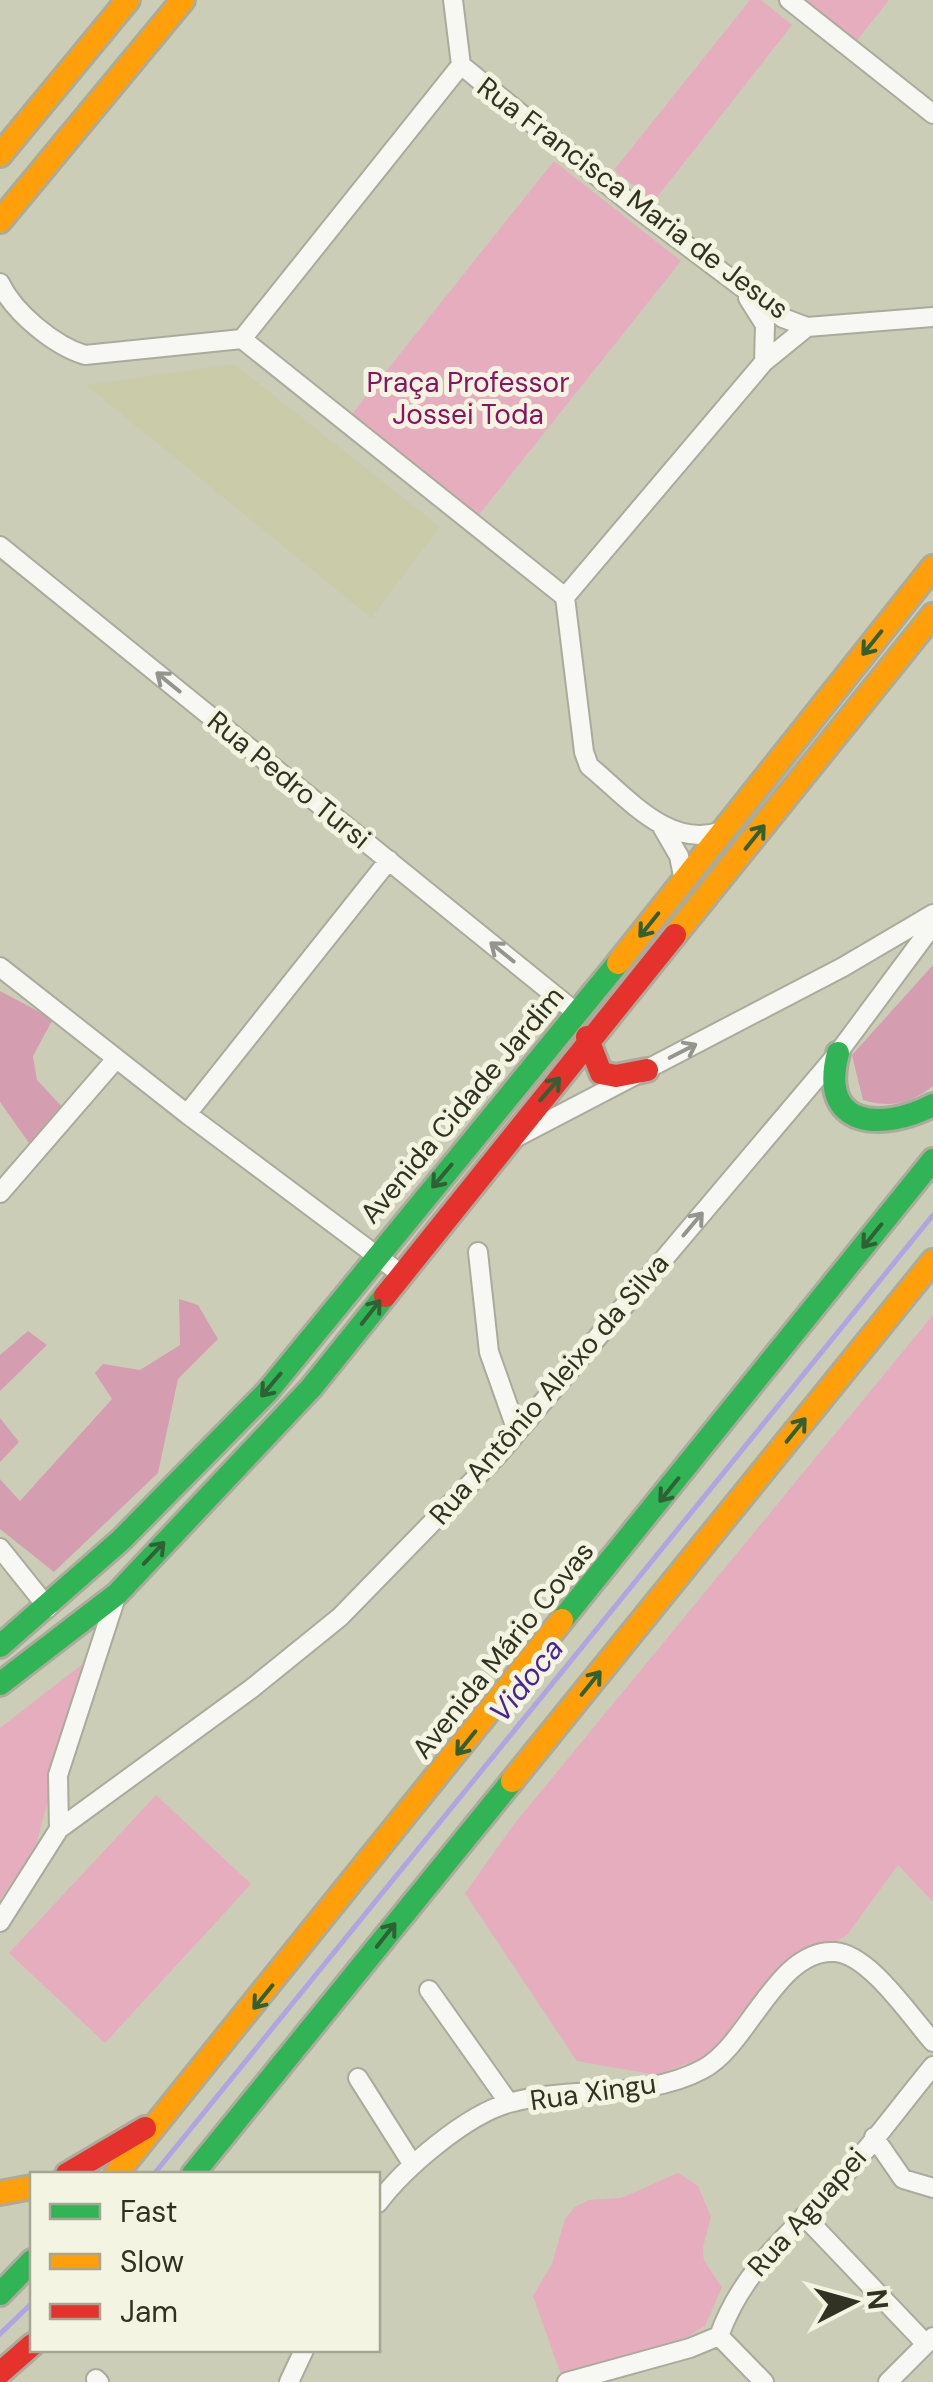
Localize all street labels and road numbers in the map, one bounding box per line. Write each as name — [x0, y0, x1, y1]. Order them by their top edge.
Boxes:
street label: Rua Francisca Maria de Jesus — [470, 69, 796, 327]
street label: Rua Pedro Tursi — [200, 703, 378, 857]
street label: Avenida Cidade Jardim — [352, 979, 572, 1231]
street label: Rua Antônio Aleixo da Silva — [421, 1246, 677, 1532]
street label: Avenida Mário Covas — [404, 1534, 602, 1766]
street label: Rua Xingu — [528, 2065, 658, 2119]
street label: Rua Aguapei — [739, 2140, 875, 2284]

